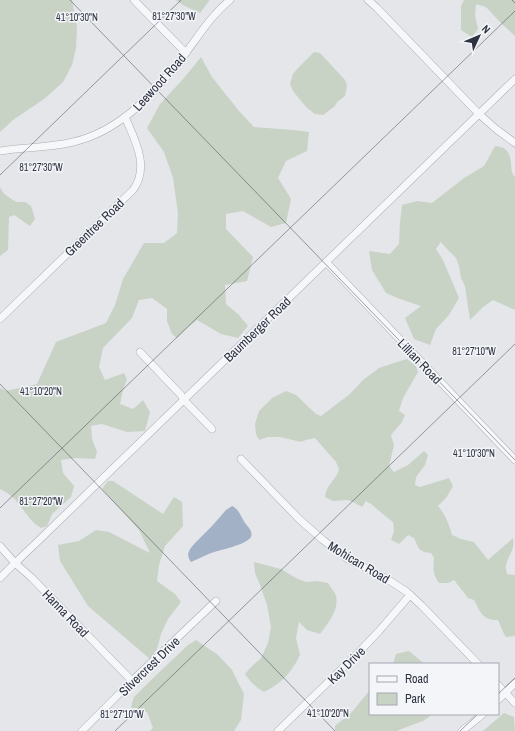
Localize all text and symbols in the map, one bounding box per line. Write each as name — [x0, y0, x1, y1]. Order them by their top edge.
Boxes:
text: 81°27'30"W — [152, 10, 196, 23]
text: 41°10'30"N — [56, 11, 98, 24]
north arrow — [459, 16, 499, 56]
text: N — [479, 22, 493, 36]
street label: Leewood Road — [129, 50, 190, 115]
text: 81°27'30"W — [19, 161, 63, 174]
street label: Greentree Road — [61, 195, 128, 260]
street label: Baumberger Road — [220, 293, 295, 366]
street label: Lillian Road — [394, 335, 446, 388]
text: 81°27'10"W — [452, 345, 496, 358]
text: 41°10'20"N — [20, 385, 62, 398]
text: 41°10'30"N — [453, 447, 495, 460]
text: 81°27'20"W — [19, 495, 63, 508]
street label: Mohican Road — [325, 537, 393, 588]
street label: Hanna Road — [39, 586, 93, 641]
street label: Silvercrest Drive — [115, 633, 184, 700]
street label: Kay Drive — [324, 643, 369, 688]
legend — [369, 663, 499, 715]
text: Road — [405, 671, 429, 687]
text: Park — [405, 691, 425, 707]
text: 41°10'20"N — [307, 707, 349, 720]
text: 81°27'10"W — [100, 708, 144, 721]

